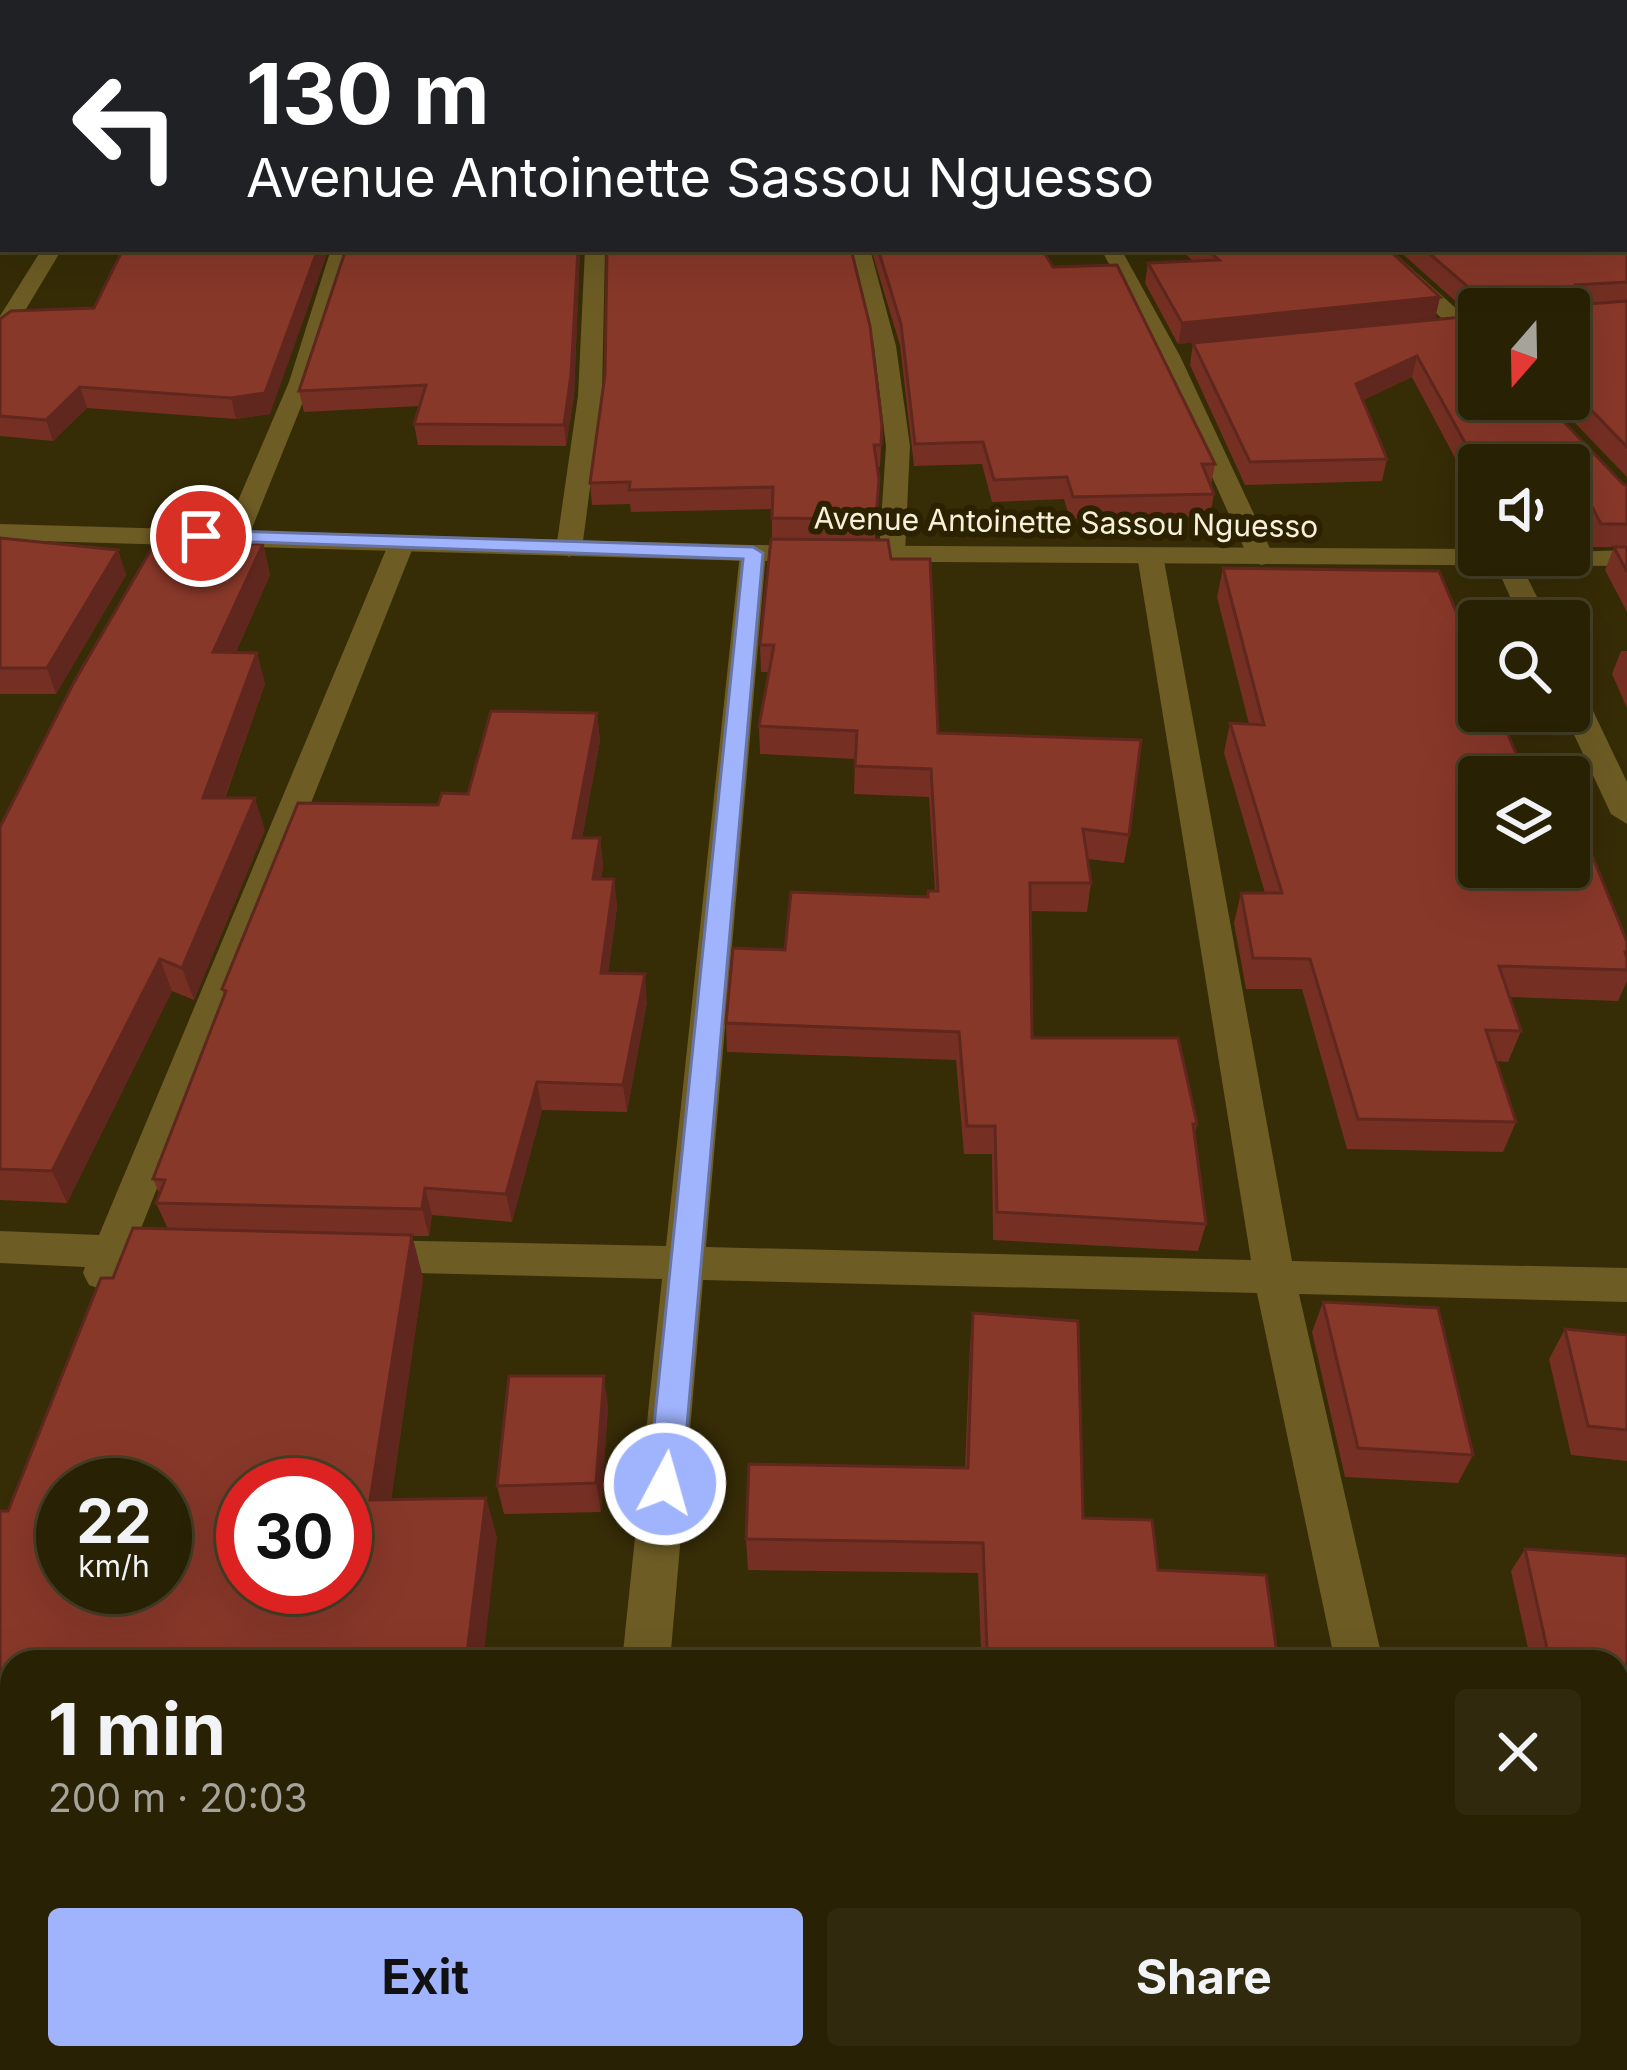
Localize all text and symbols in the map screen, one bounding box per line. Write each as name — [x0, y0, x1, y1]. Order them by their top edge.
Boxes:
text: 130 m — [246, 43, 490, 144]
icon: left — [48, 48, 204, 204]
text: Avenue Antoinette Sassou Nguesso — [246, 145, 1154, 210]
north arrow — [1458, 288, 1590, 420]
map controls — [1458, 288, 1590, 888]
button: sound — [1458, 444, 1590, 576]
pin — [150, 485, 252, 587]
street label: Avenue Antoinette Sassou Nguesso — [813, 500, 1319, 544]
icon: arrive — [168, 503, 234, 569]
button: search — [1458, 600, 1590, 732]
button: layers — [1458, 756, 1590, 888]
position arrow — [602, 1421, 728, 1547]
speed limit sign: 30 — [216, 1458, 372, 1614]
text: 22 — [76, 1485, 152, 1557]
text: km/h — [78, 1548, 150, 1584]
text: 1 min — [48, 1685, 226, 1772]
button: close — [1455, 1689, 1581, 1815]
text: 200 m · 20:03 — [48, 1774, 308, 1821]
button: Exit — [48, 1908, 803, 2046]
button: Share — [827, 1908, 1581, 2046]

